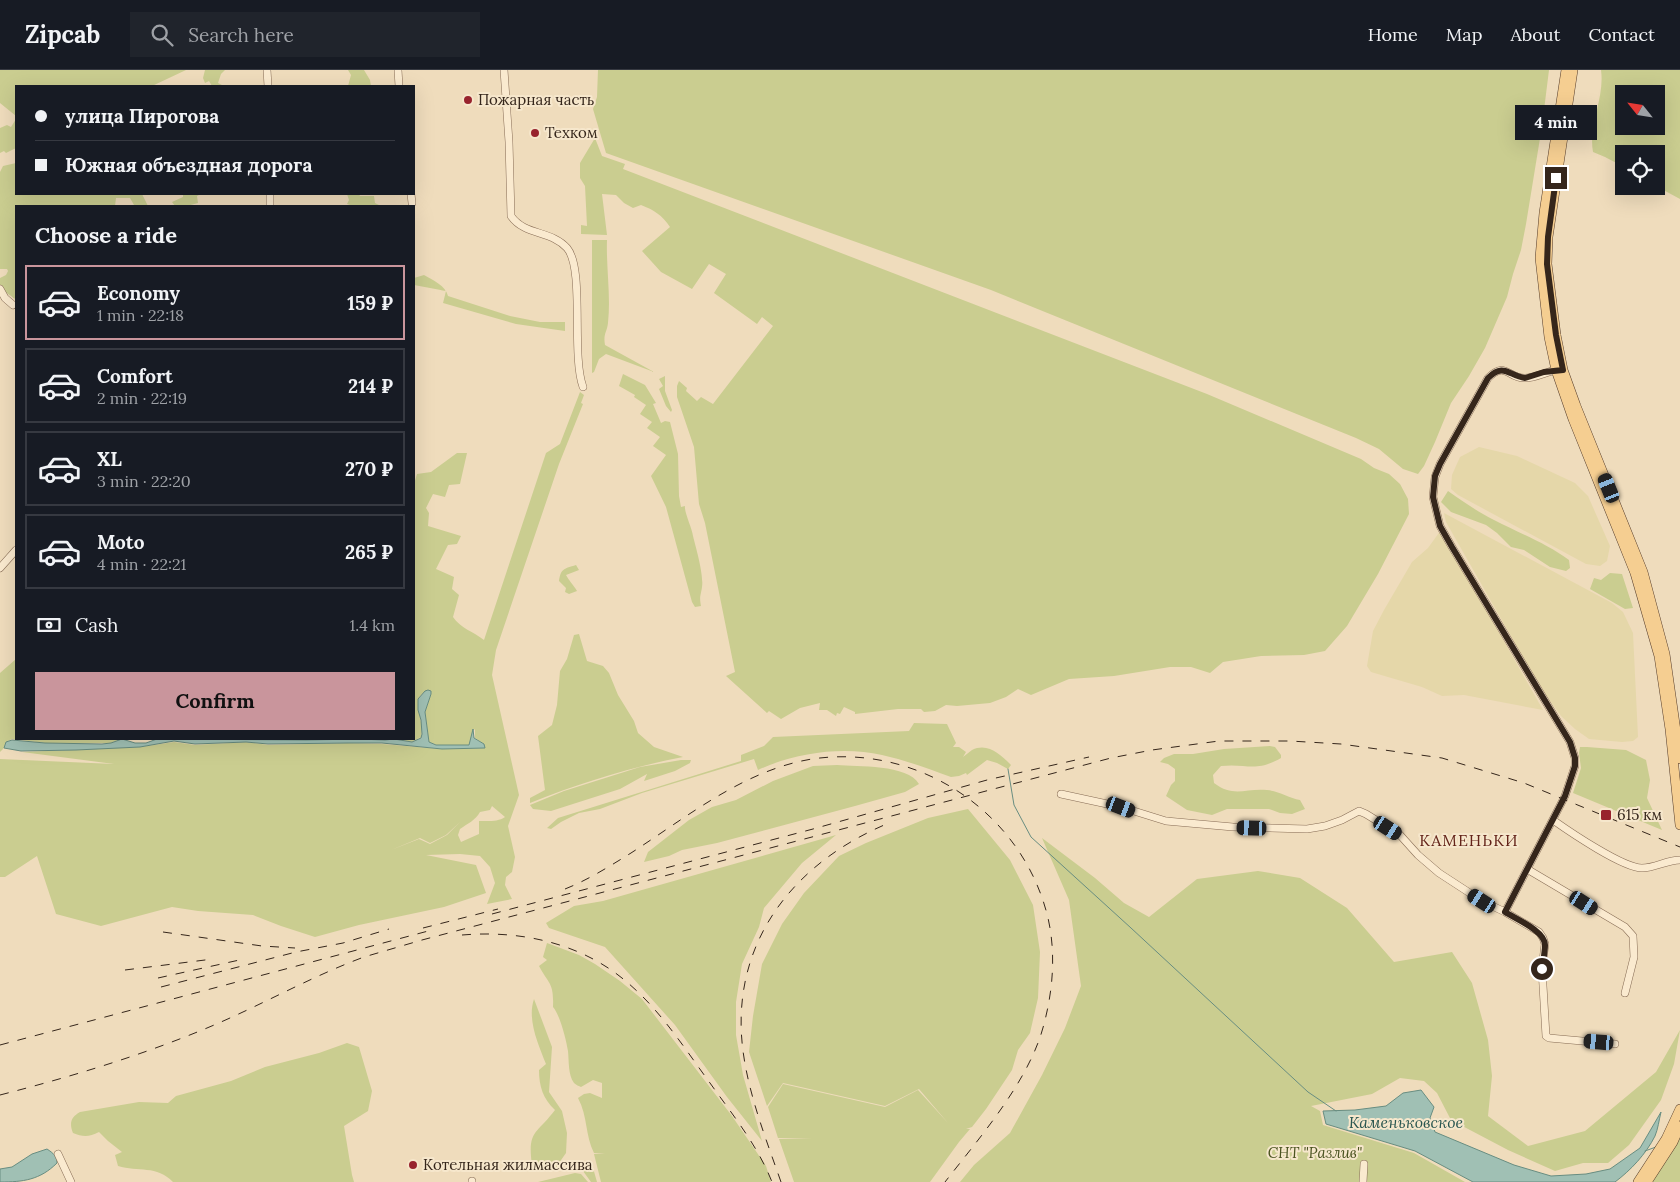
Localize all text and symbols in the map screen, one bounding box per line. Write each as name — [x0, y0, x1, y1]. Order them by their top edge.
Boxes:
search box — [130, 12, 480, 57]
text: Zipcab — [25, 19, 100, 50]
icon: search — [148, 21, 176, 49]
text: Search here — [188, 23, 294, 47]
text: Home — [1368, 23, 1418, 46]
text: Map — [1446, 23, 1482, 46]
text: About — [1510, 23, 1560, 46]
text: Contact — [1588, 23, 1655, 46]
north arrow — [1615, 85, 1665, 135]
map controls — [1615, 85, 1665, 195]
place label: Пожарная часть — [478, 90, 594, 109]
marker: Пожарная часть — [462, 94, 474, 106]
text: улица Пирогова — [65, 104, 219, 128]
callout: 4 min — [1515, 106, 1597, 140]
text: 4 min — [1534, 112, 1578, 132]
place label: Техком — [545, 123, 598, 142]
marker: Техком — [529, 127, 541, 139]
button: locate — [1615, 145, 1665, 195]
text: Южная объездная дорога — [65, 153, 313, 177]
route end — [1545, 167, 1567, 189]
text: Choose a ride — [35, 221, 177, 249]
icon: car — [37, 280, 82, 325]
text: Economy — [97, 281, 180, 305]
text: 159 ₽ — [347, 291, 393, 315]
text: 1 min · 22:18 — [97, 305, 184, 325]
icon: car — [37, 363, 82, 408]
text: Comfort — [97, 364, 173, 388]
text: 214 ₽ — [348, 374, 393, 398]
text: 2 min · 22:19 — [97, 388, 187, 408]
icon: car — [37, 446, 82, 491]
text: XL — [97, 447, 122, 471]
text: 270 ₽ — [345, 457, 393, 481]
text: 3 min · 22:20 — [97, 471, 191, 491]
car — [1596, 471, 1621, 505]
icon: car — [37, 529, 82, 574]
text: Moto — [97, 530, 144, 554]
text: 265 ₽ — [345, 540, 393, 564]
text: 4 min · 22:21 — [97, 554, 186, 574]
icon: cash — [35, 611, 63, 639]
text: Cash — [75, 613, 118, 637]
text: 1.4 km — [349, 615, 395, 635]
button: Confirm — [35, 672, 395, 730]
car — [1104, 795, 1137, 819]
place label: 615 км — [1617, 805, 1662, 824]
marker: 615 км — [1599, 808, 1613, 822]
car — [1371, 814, 1404, 842]
car — [1236, 820, 1267, 836]
district label: КАМЕНЬКИ — [1419, 830, 1519, 850]
car — [1465, 887, 1498, 915]
car — [1567, 889, 1600, 917]
route start — [1531, 958, 1553, 980]
car — [1583, 1033, 1614, 1051]
water label: Каменьковское — [1349, 1112, 1464, 1132]
park label: СНТ "Разлив" — [1268, 1143, 1362, 1162]
place label: Котельная жилмассива — [423, 1155, 593, 1174]
marker: Котельная жилмассива — [407, 1159, 419, 1171]

